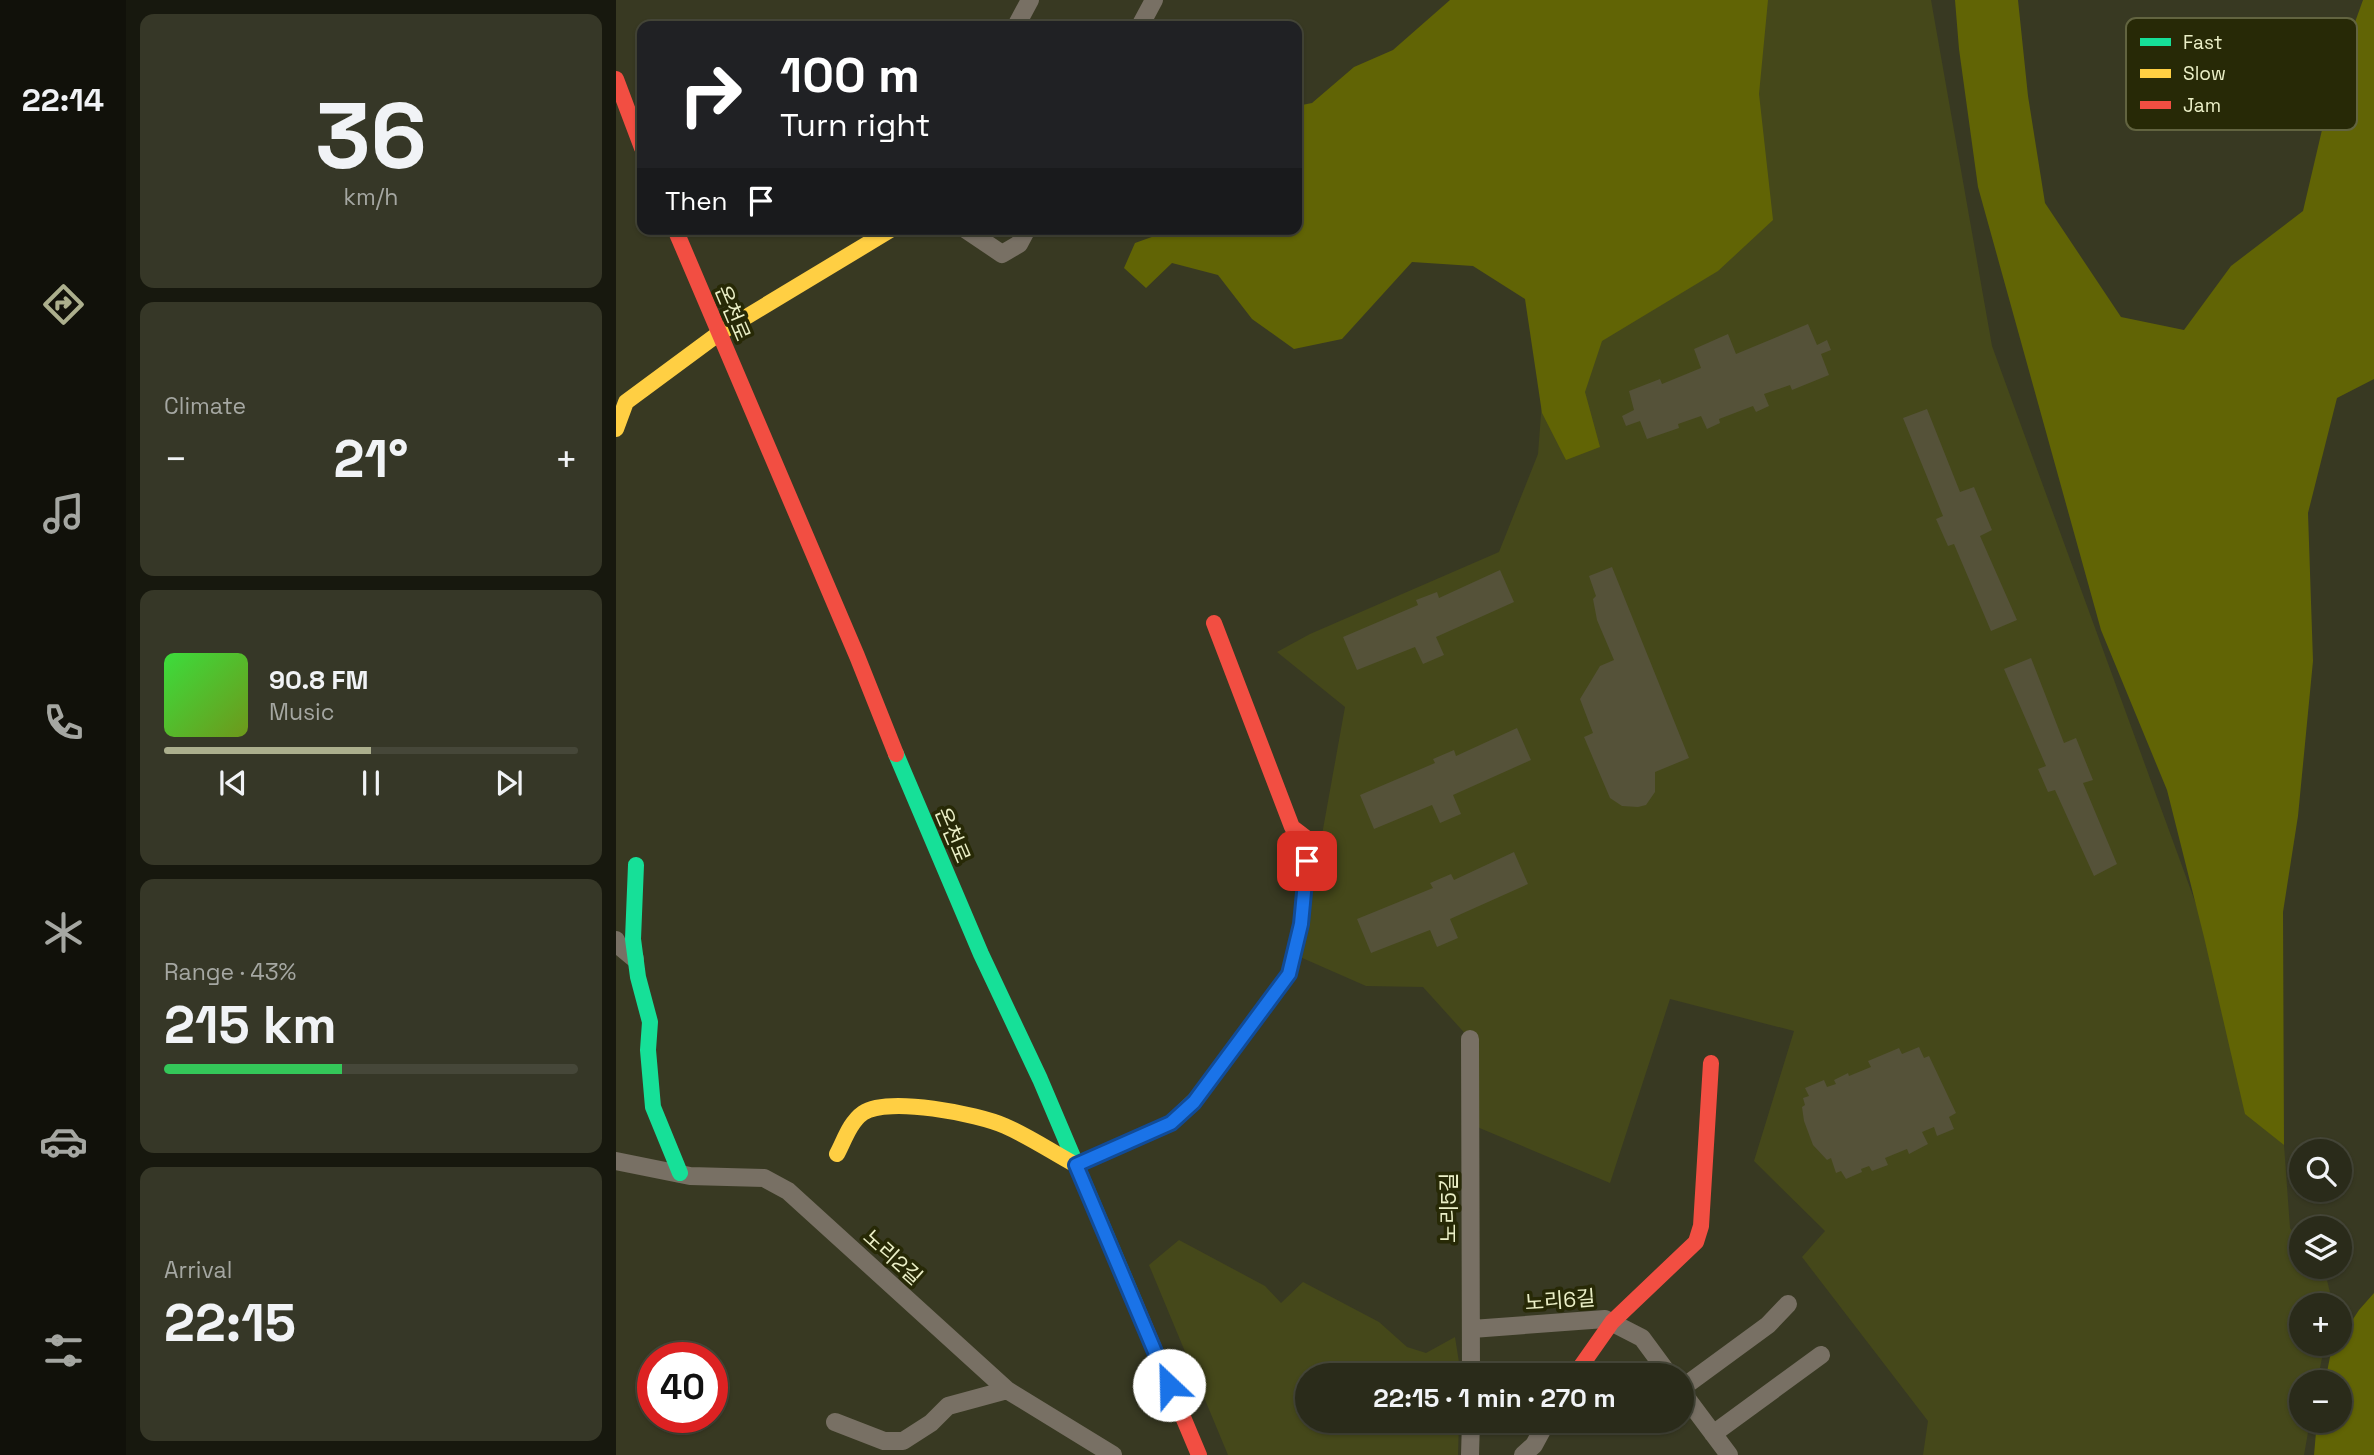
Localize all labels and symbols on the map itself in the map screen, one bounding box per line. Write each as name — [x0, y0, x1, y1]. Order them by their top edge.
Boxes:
legend — [2126, 18, 2357, 130]
text: Fast — [2183, 30, 2223, 55]
text: Slow — [2183, 61, 2226, 86]
text: Jam — [2183, 93, 2221, 118]
street label: 온천로 — [709, 281, 757, 345]
street label: 온천로 — [929, 803, 977, 867]
pin — [1277, 831, 1337, 891]
street label: 노리5길 — [1435, 1173, 1462, 1243]
street label: 노리2길 — [858, 1223, 928, 1291]
street label: 노리6길 — [1524, 1284, 1596, 1316]
speed limit sign: 40 — [637, 1342, 728, 1433]
position arrow — [1132, 1348, 1206, 1422]

